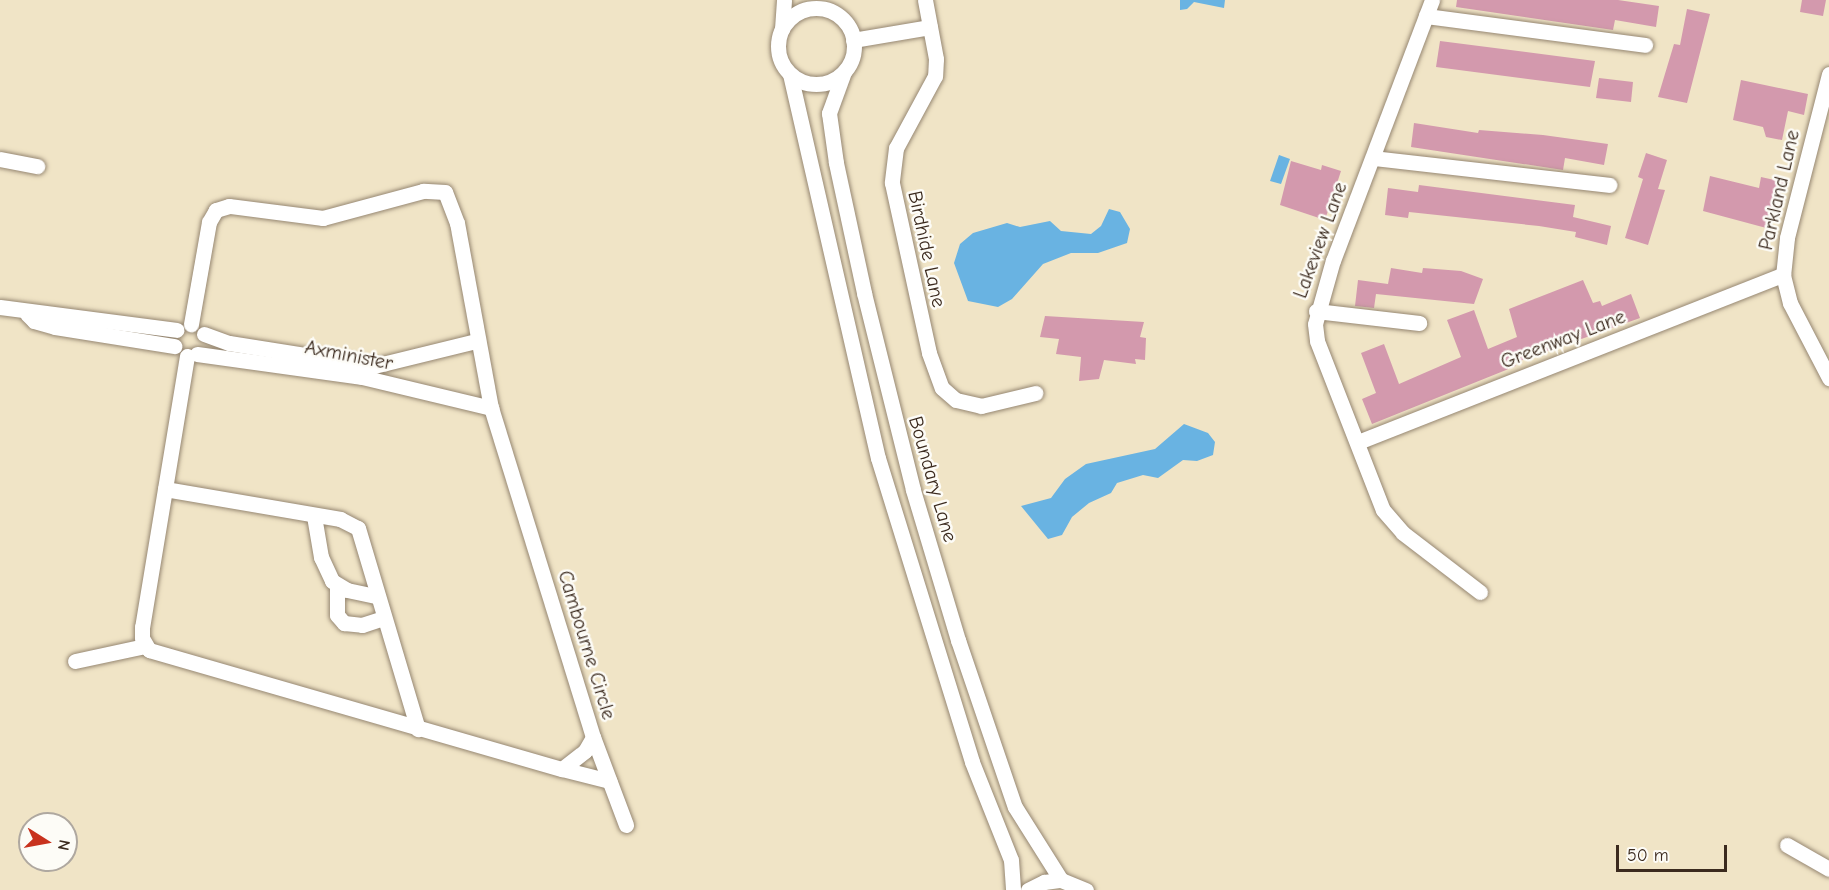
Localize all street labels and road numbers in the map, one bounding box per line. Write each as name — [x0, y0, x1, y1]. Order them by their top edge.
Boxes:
street label: Parkland Lane — [1754, 128, 1804, 252]
street label: Lakeview Lane — [1288, 179, 1352, 301]
street label: Birdhide Lane — [903, 189, 951, 309]
street label: Greenway Lane — [1497, 304, 1629, 374]
street label: Axminister — [303, 335, 395, 375]
street label: Boundary Lane — [904, 413, 962, 545]
street label: Cambourne Circle — [553, 568, 621, 722]

